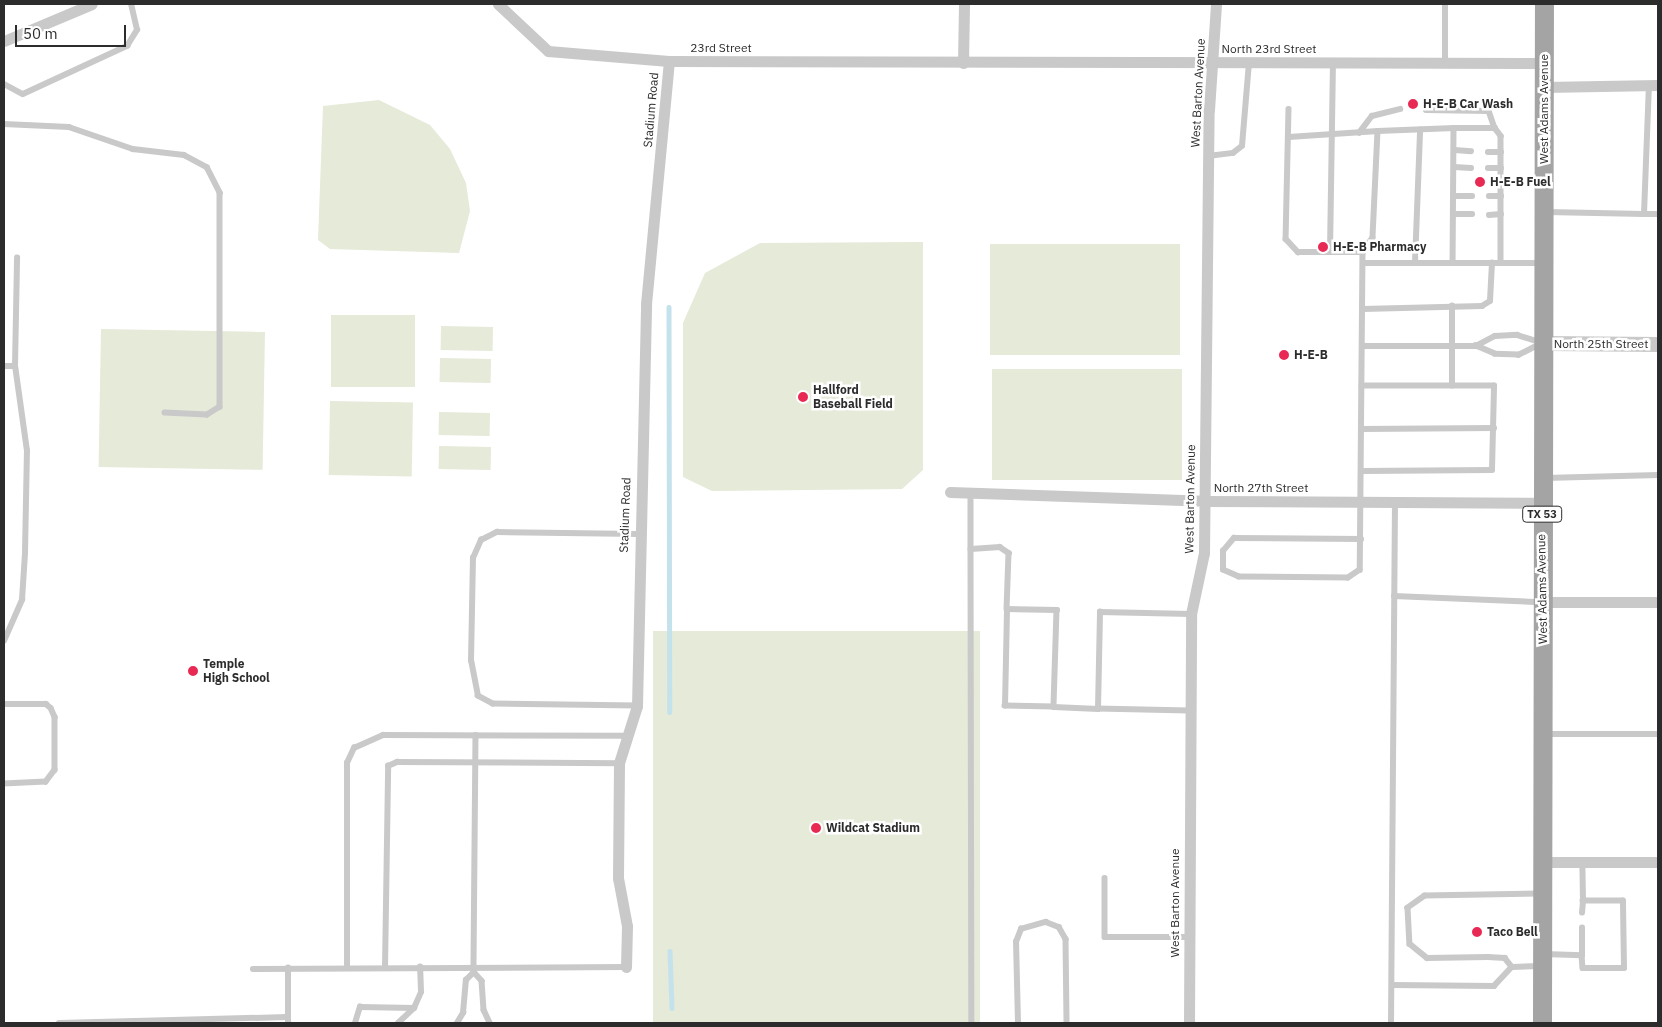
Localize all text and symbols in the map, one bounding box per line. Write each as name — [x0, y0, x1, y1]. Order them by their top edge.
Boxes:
scale bar — [18, 15, 129, 47]
text: 50 m — [23, 24, 58, 43]
street label: West Barton Avenue — [1188, 38, 1208, 148]
street label: 23rd Street — [690, 41, 752, 55]
street label: North 23rd Street — [1222, 42, 1316, 56]
street label: West Adams Avenue — [1537, 54, 1551, 164]
street label: Stadium Road — [641, 72, 661, 148]
place label: H-E-B Car Wash — [1423, 97, 1513, 111]
marker: H-E-B Car Wash — [1407, 98, 1419, 110]
place label: H-E-B Fuel — [1490, 175, 1551, 189]
marker: H-E-B Fuel — [1474, 176, 1486, 188]
place label: H-E-B Pharmacy — [1333, 240, 1426, 254]
marker: H-E-B Pharmacy — [1317, 241, 1329, 253]
street label: North 25th Street — [1554, 337, 1648, 351]
place label: H-E-B — [1294, 348, 1328, 362]
marker: H-E-B — [1278, 349, 1290, 361]
place label: Hallford Baseball Field — [813, 383, 893, 411]
marker: Hallford Baseball Field — [797, 391, 809, 403]
street label: West Barton Avenue — [1182, 444, 1198, 554]
street label: Stadium Road — [616, 477, 634, 553]
street label: North 27th Street — [1214, 481, 1308, 495]
road number: TX 53 — [1522, 506, 1562, 522]
street label: West Adams Avenue — [1534, 534, 1550, 644]
place label: Temple High School — [203, 657, 270, 685]
marker: Temple High School — [187, 665, 199, 677]
place label: Wildcat Stadium — [826, 821, 920, 835]
marker: Wildcat Stadium — [810, 822, 822, 834]
street label: West Barton Avenue — [1168, 848, 1182, 958]
place label: Taco Bell — [1487, 925, 1538, 939]
marker: Taco Bell — [1471, 926, 1483, 938]

